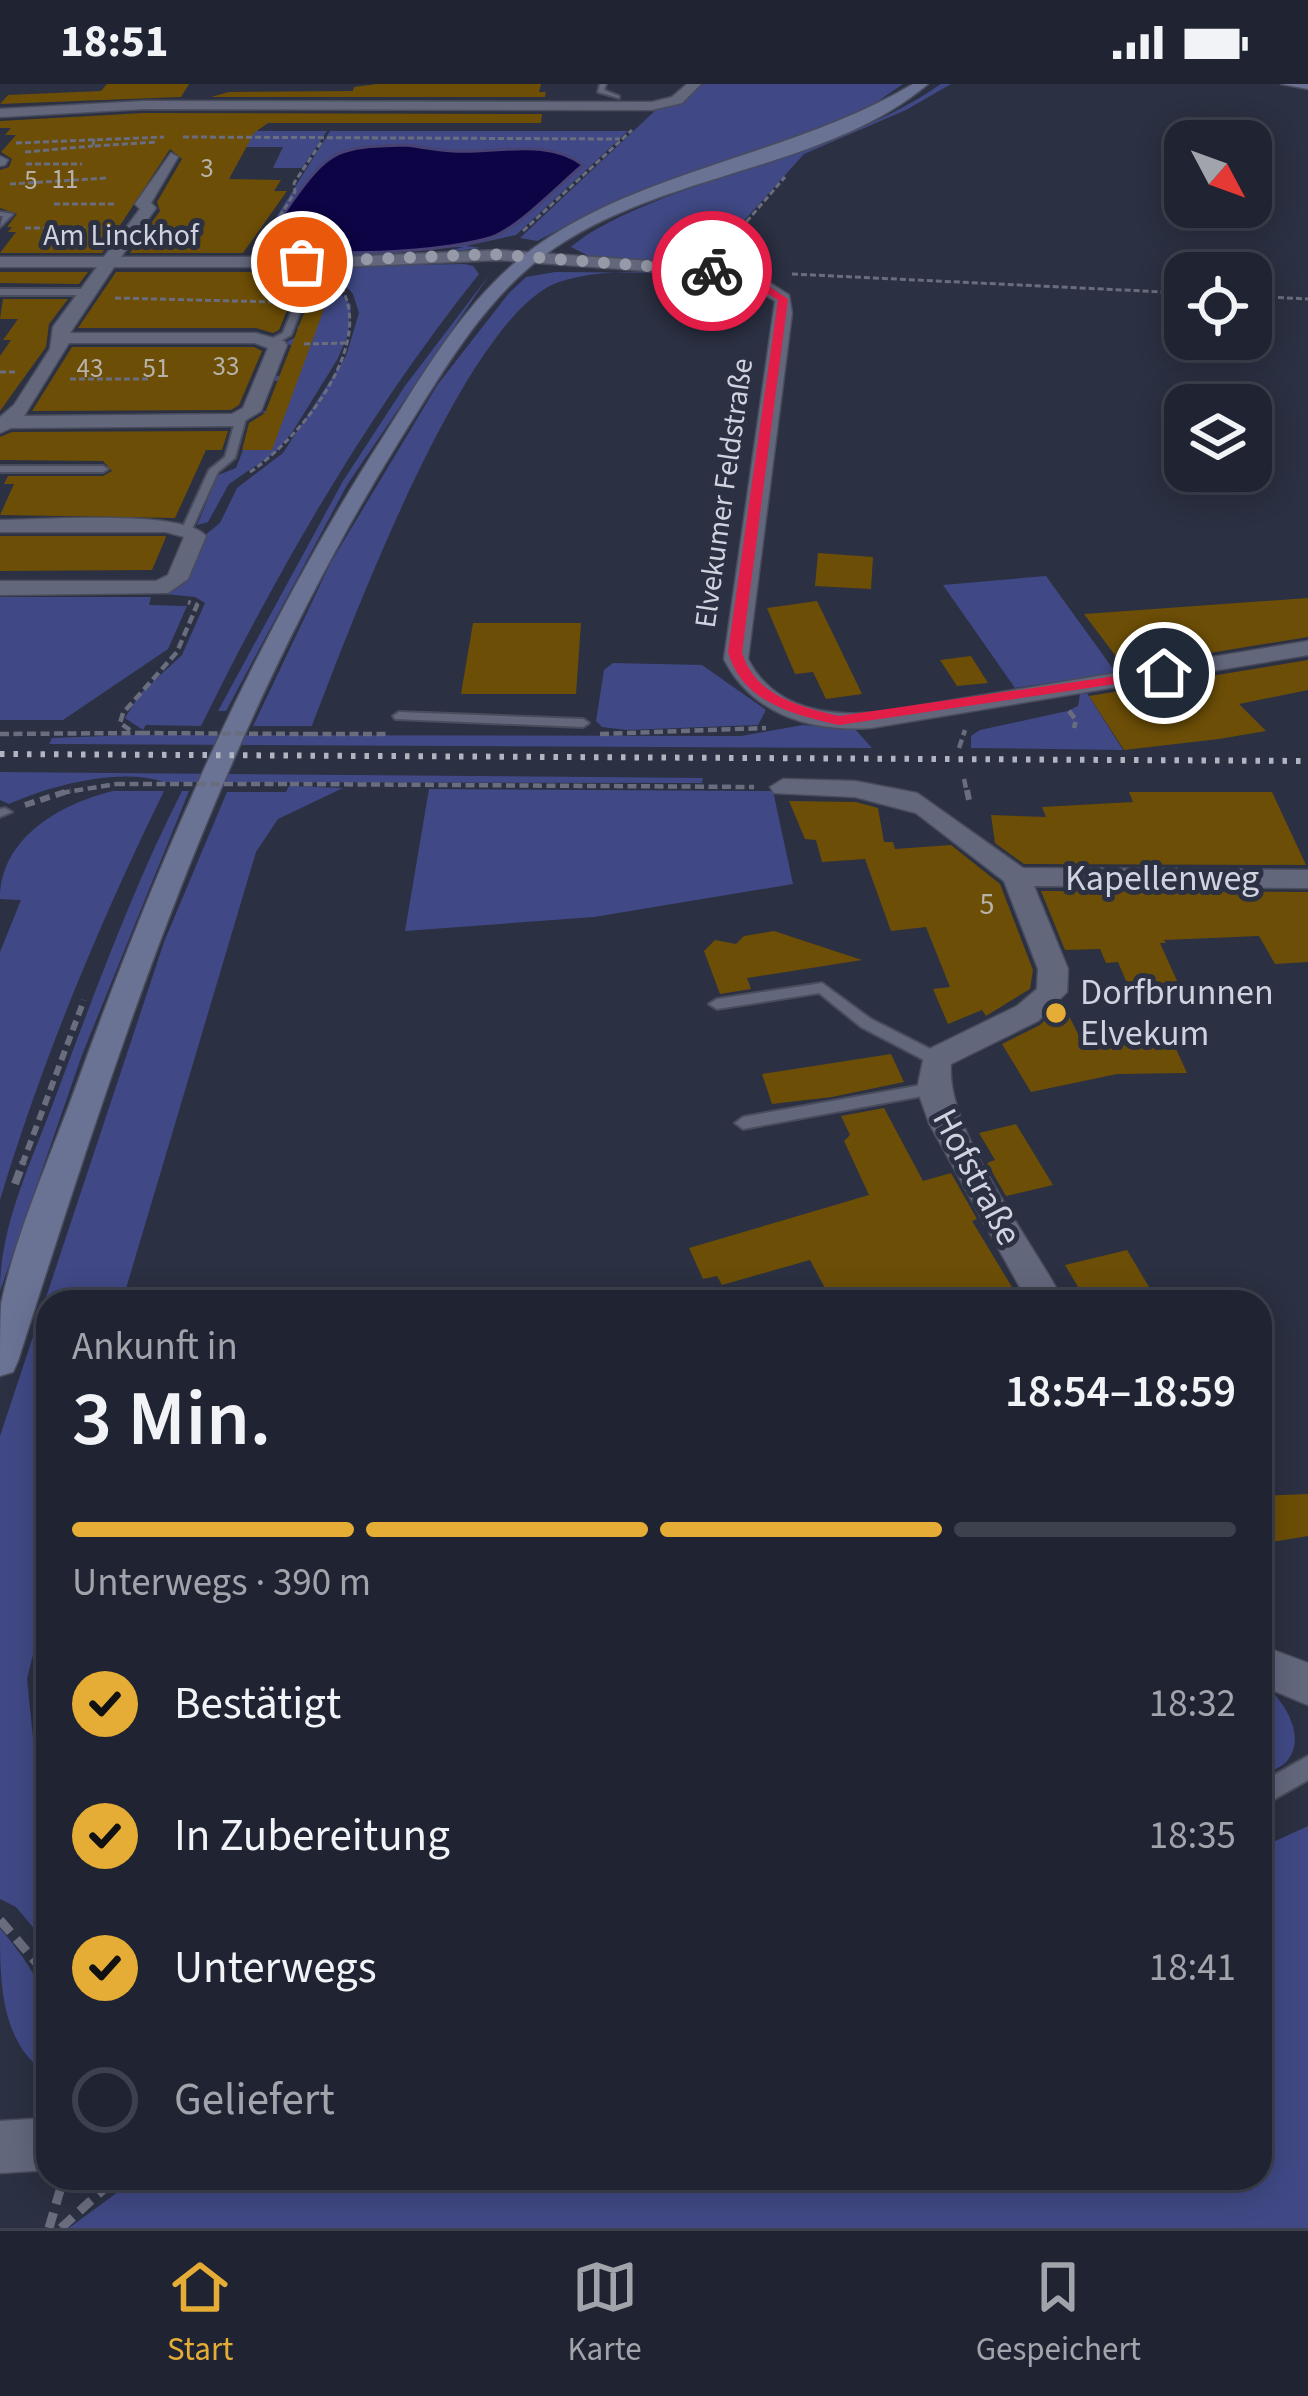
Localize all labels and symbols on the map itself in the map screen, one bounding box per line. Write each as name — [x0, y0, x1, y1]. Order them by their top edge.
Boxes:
north arrow — [1164, 120, 1272, 228]
house number: 3 — [200, 149, 214, 188]
house number: 11 — [52, 160, 78, 199]
house number: 5 — [24, 161, 38, 200]
pin — [251, 211, 353, 313]
courier — [652, 211, 772, 331]
street label: Am Linckhof — [43, 214, 200, 257]
house number: 33 — [213, 347, 239, 386]
house number: 43 — [77, 349, 103, 388]
house number: 51 — [143, 349, 169, 388]
street label: Elvekumer Feldstraße — [684, 355, 764, 631]
pin — [1113, 622, 1215, 724]
street label: Kapellenweg — [1065, 853, 1259, 904]
house number: 5 — [980, 883, 994, 926]
place label: Dorfbrunnen Elvekum — [1080, 967, 1274, 1059]
marker: Dorfbrunnen Elvekum — [1043, 1000, 1069, 1026]
street label: Hofstraße — [920, 1100, 1034, 1254]

